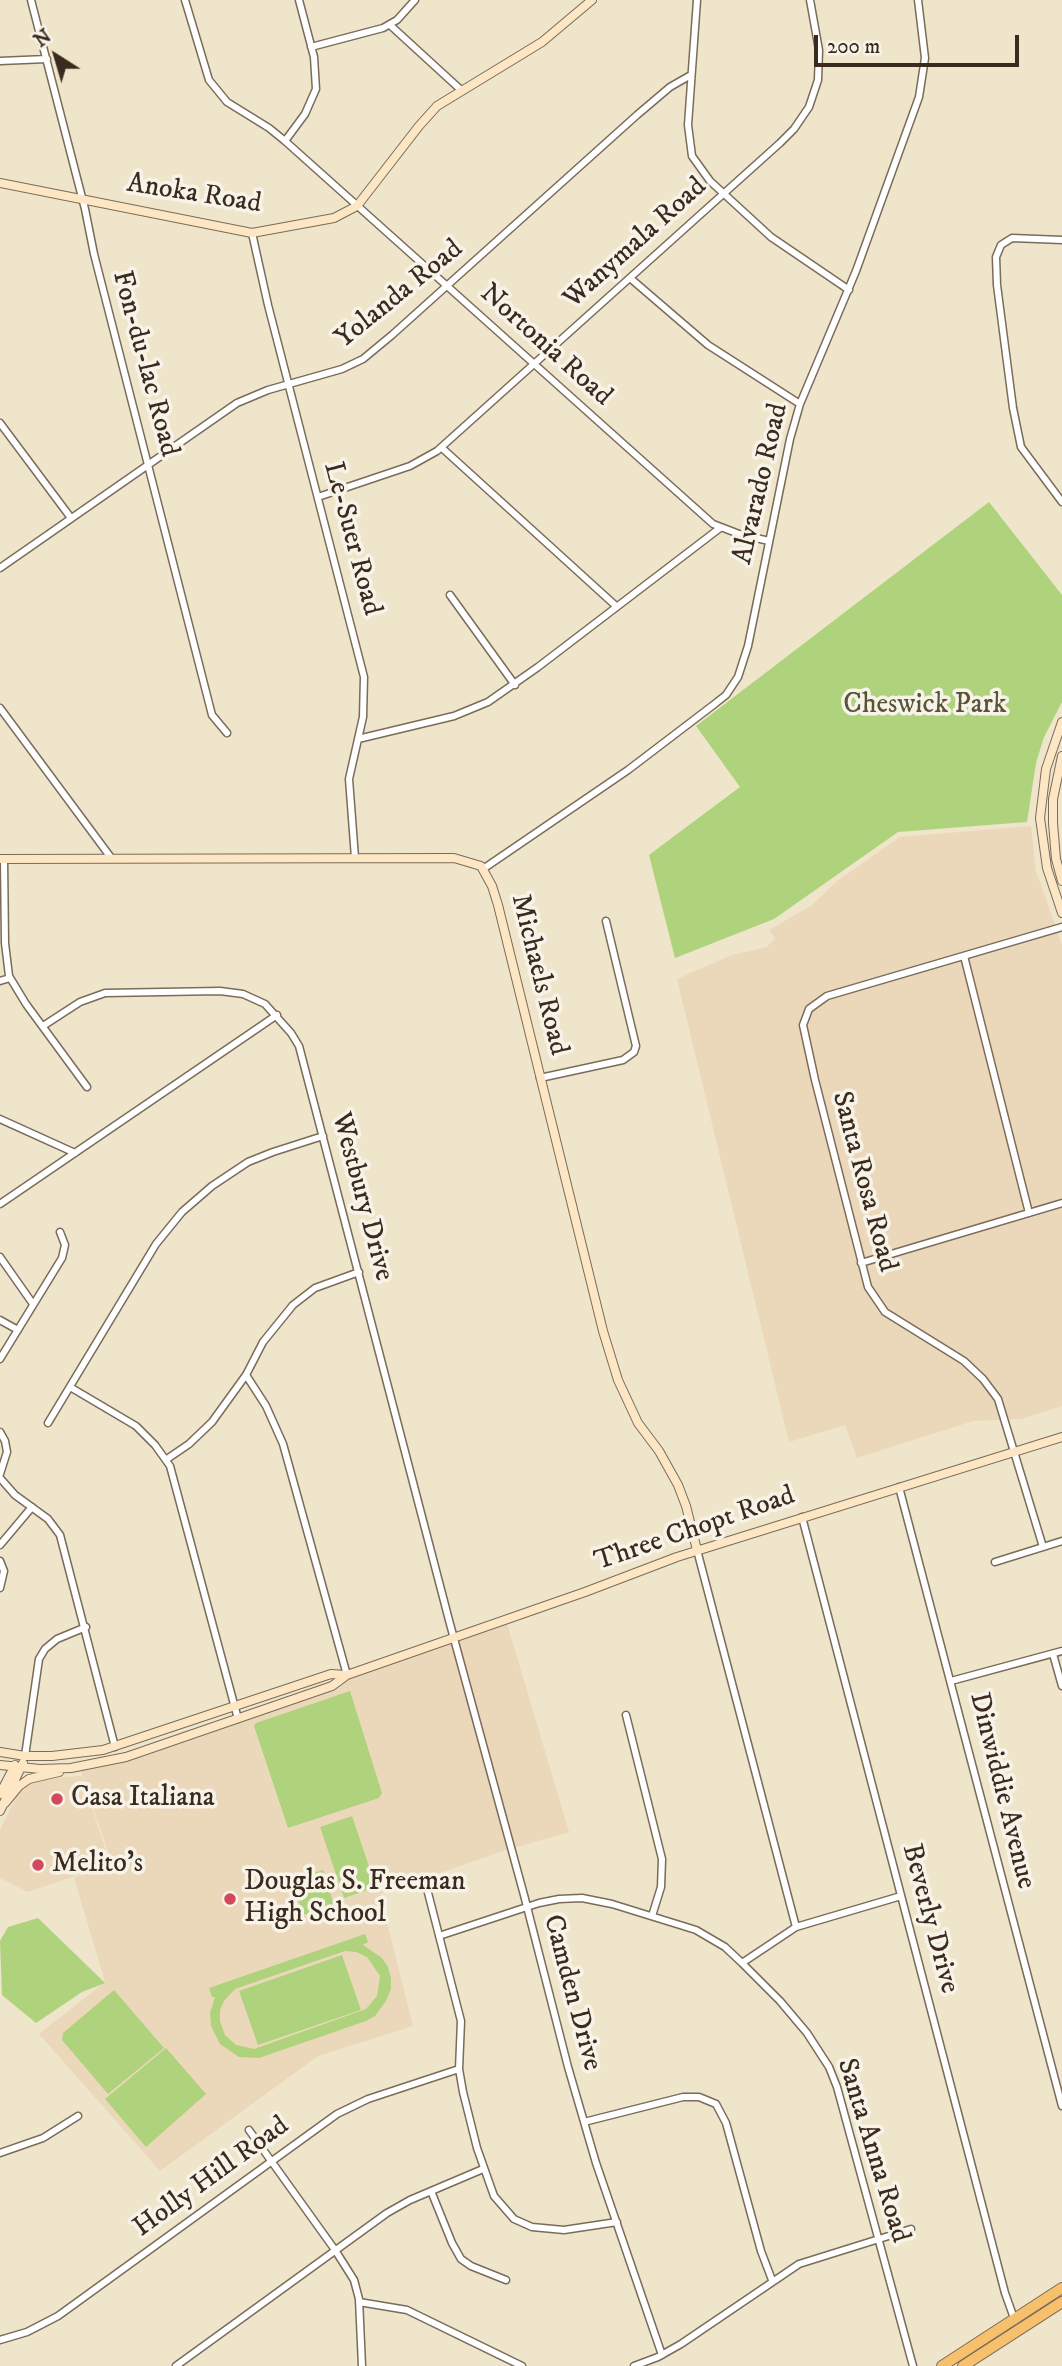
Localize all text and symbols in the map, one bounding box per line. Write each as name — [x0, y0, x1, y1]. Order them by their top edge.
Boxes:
north arrow — [21, 21, 91, 91]
scale bar — [817, 21, 1022, 65]
text: N — [30, 25, 56, 53]
text: 200 m — [827, 34, 880, 60]
street label: Anoka Road — [124, 168, 264, 222]
street label: Wanymala Road — [558, 171, 714, 317]
street label: Yolanda Road — [330, 233, 470, 357]
street label: Fon-du-lac Road — [103, 267, 185, 461]
street label: Nortonia Road — [472, 278, 618, 414]
street label: Alvarado Road — [727, 400, 797, 568]
street label: Le-Suer Road — [314, 459, 388, 619]
park label: Cheswick Park — [843, 689, 1007, 723]
street label: Michaels Road — [502, 891, 574, 1059]
street label: Santa Rosa Road — [823, 1088, 903, 1276]
street label: Westbury Drive — [322, 1109, 400, 1285]
street label: Three Chopt Road — [591, 1480, 799, 1580]
street label: Dinwiddie Avenue — [960, 1689, 1042, 1893]
place label: Casa Italiana — [71, 1782, 215, 1816]
marker: Casa Italiana — [49, 1791, 65, 1807]
street label: Beverly Drive — [893, 1841, 965, 1997]
place label: Melito's — [52, 1848, 143, 1882]
marker: Melito's — [30, 1857, 46, 1873]
place label: Douglas S. Freeman High School — [244, 1866, 466, 1932]
marker: Douglas S. Freeman High School — [222, 1891, 238, 1907]
street label: Camden Drive — [534, 1911, 608, 2075]
street label: Santa Anna Road — [828, 2055, 916, 2247]
street label: Holly Hill Road — [128, 2110, 296, 2246]

